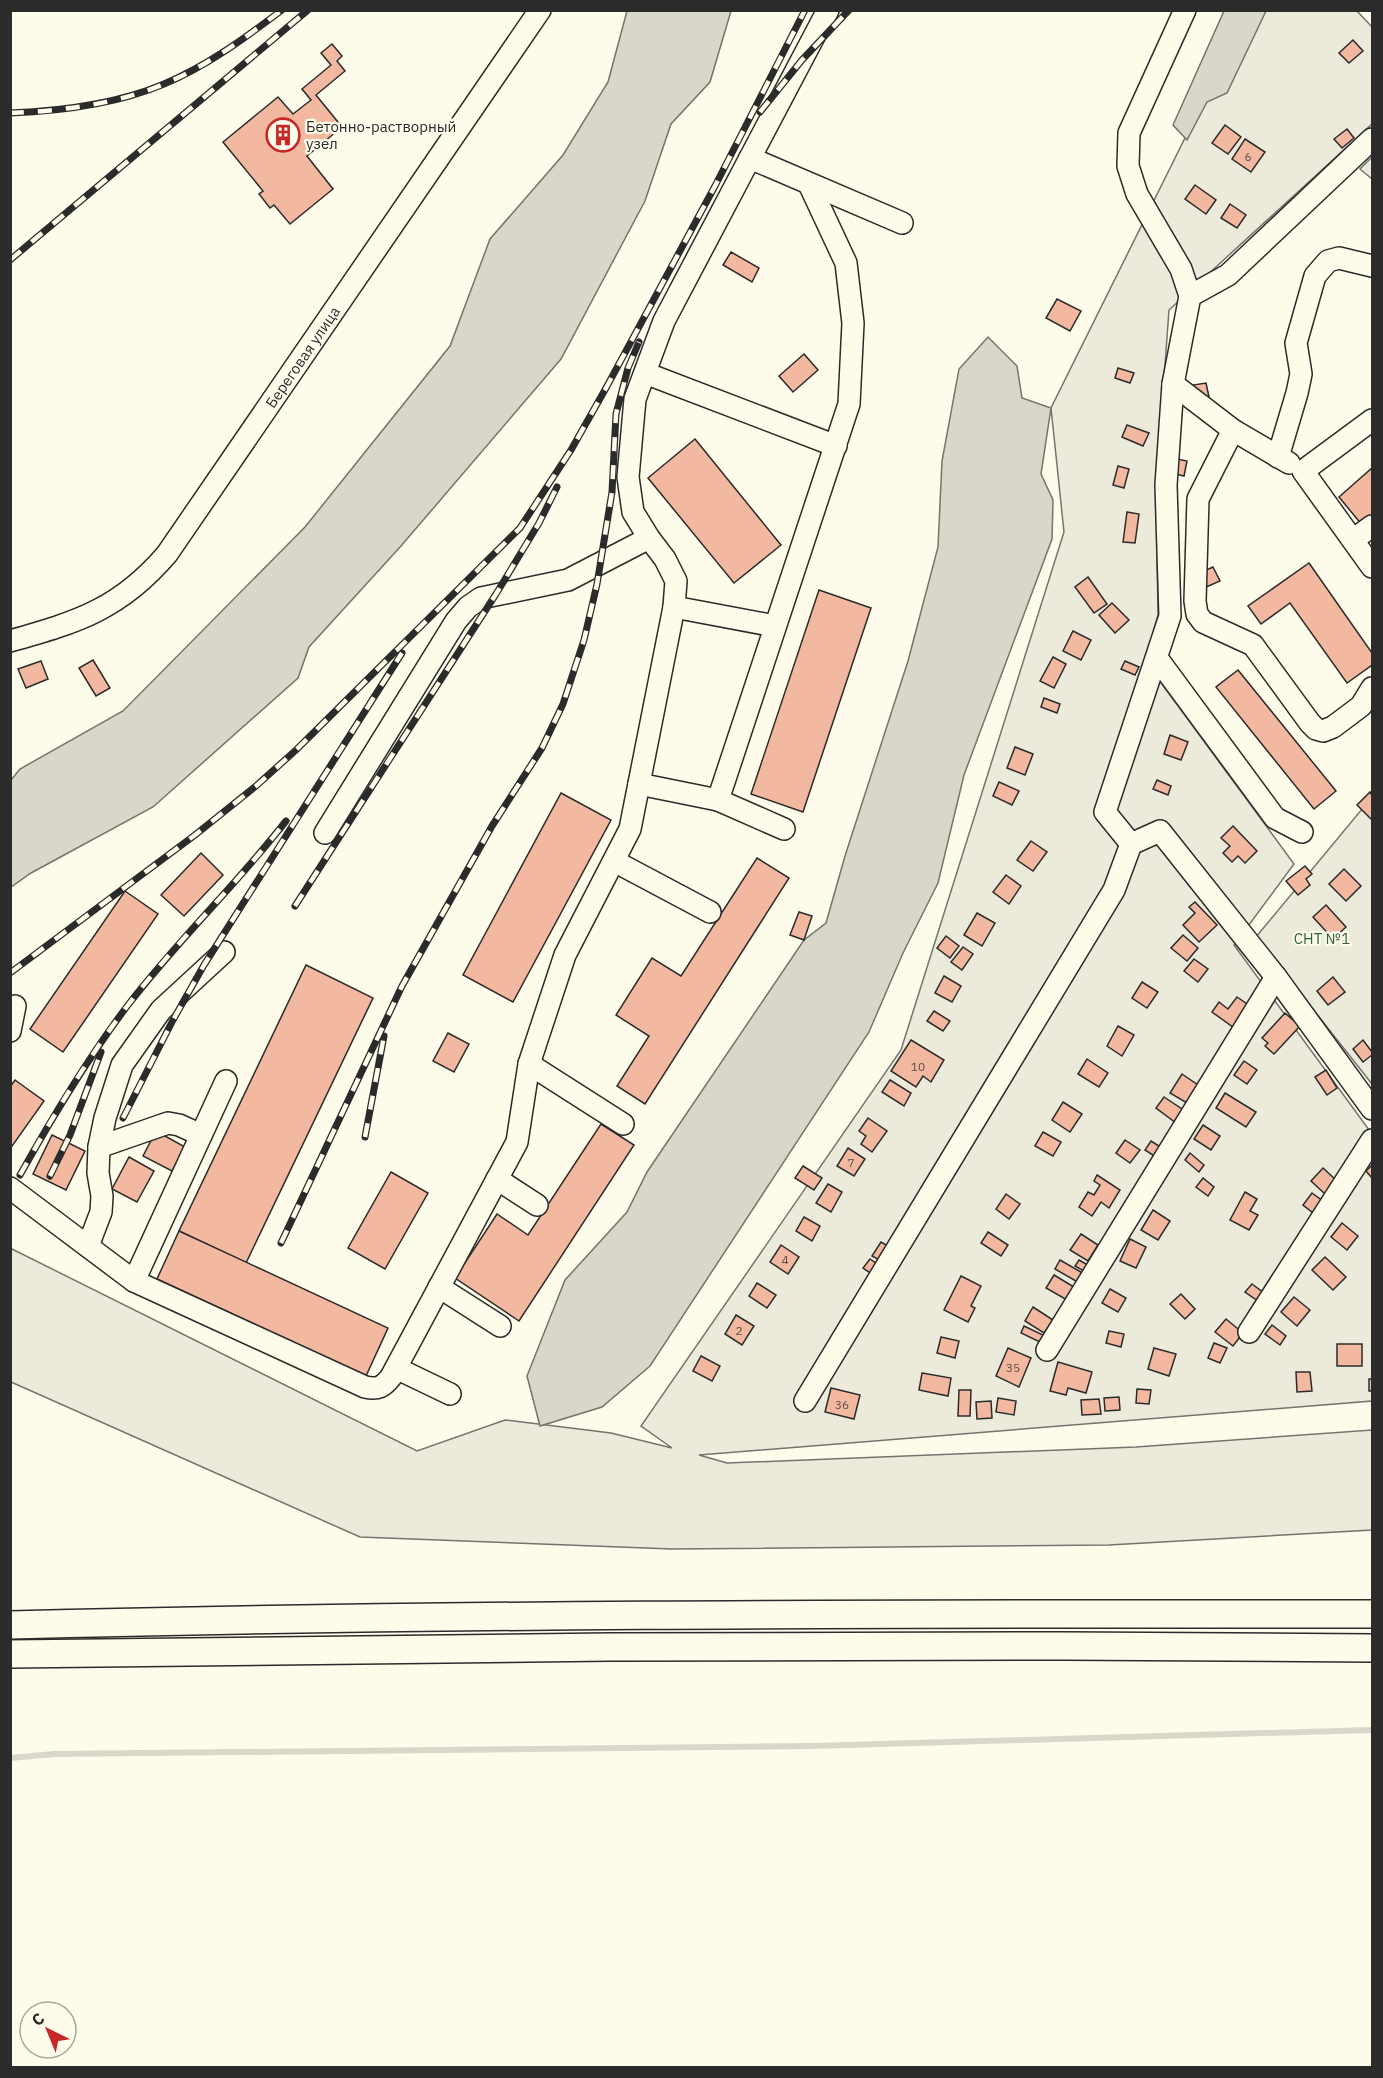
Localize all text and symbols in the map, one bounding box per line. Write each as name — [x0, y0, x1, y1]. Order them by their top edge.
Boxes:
building icon: Бетонно-растворный узел — [265, 117, 301, 153]
place label: Бетонно-растворный узел — [306, 117, 456, 153]
house number: 6 — [1244, 149, 1252, 164]
street label: Береговая улица — [261, 302, 344, 411]
park label: СНТ №1 — [1294, 929, 1350, 948]
house number: 10 — [911, 1059, 925, 1074]
house number: 7 — [847, 1155, 855, 1170]
house number: 4 — [781, 1252, 789, 1267]
house number: 2 — [735, 1323, 743, 1338]
house number: 35 — [1006, 1360, 1020, 1375]
house number: 36 — [835, 1397, 849, 1412]
north arrow — [18, 2000, 78, 2060]
text: С — [27, 2008, 48, 2030]

